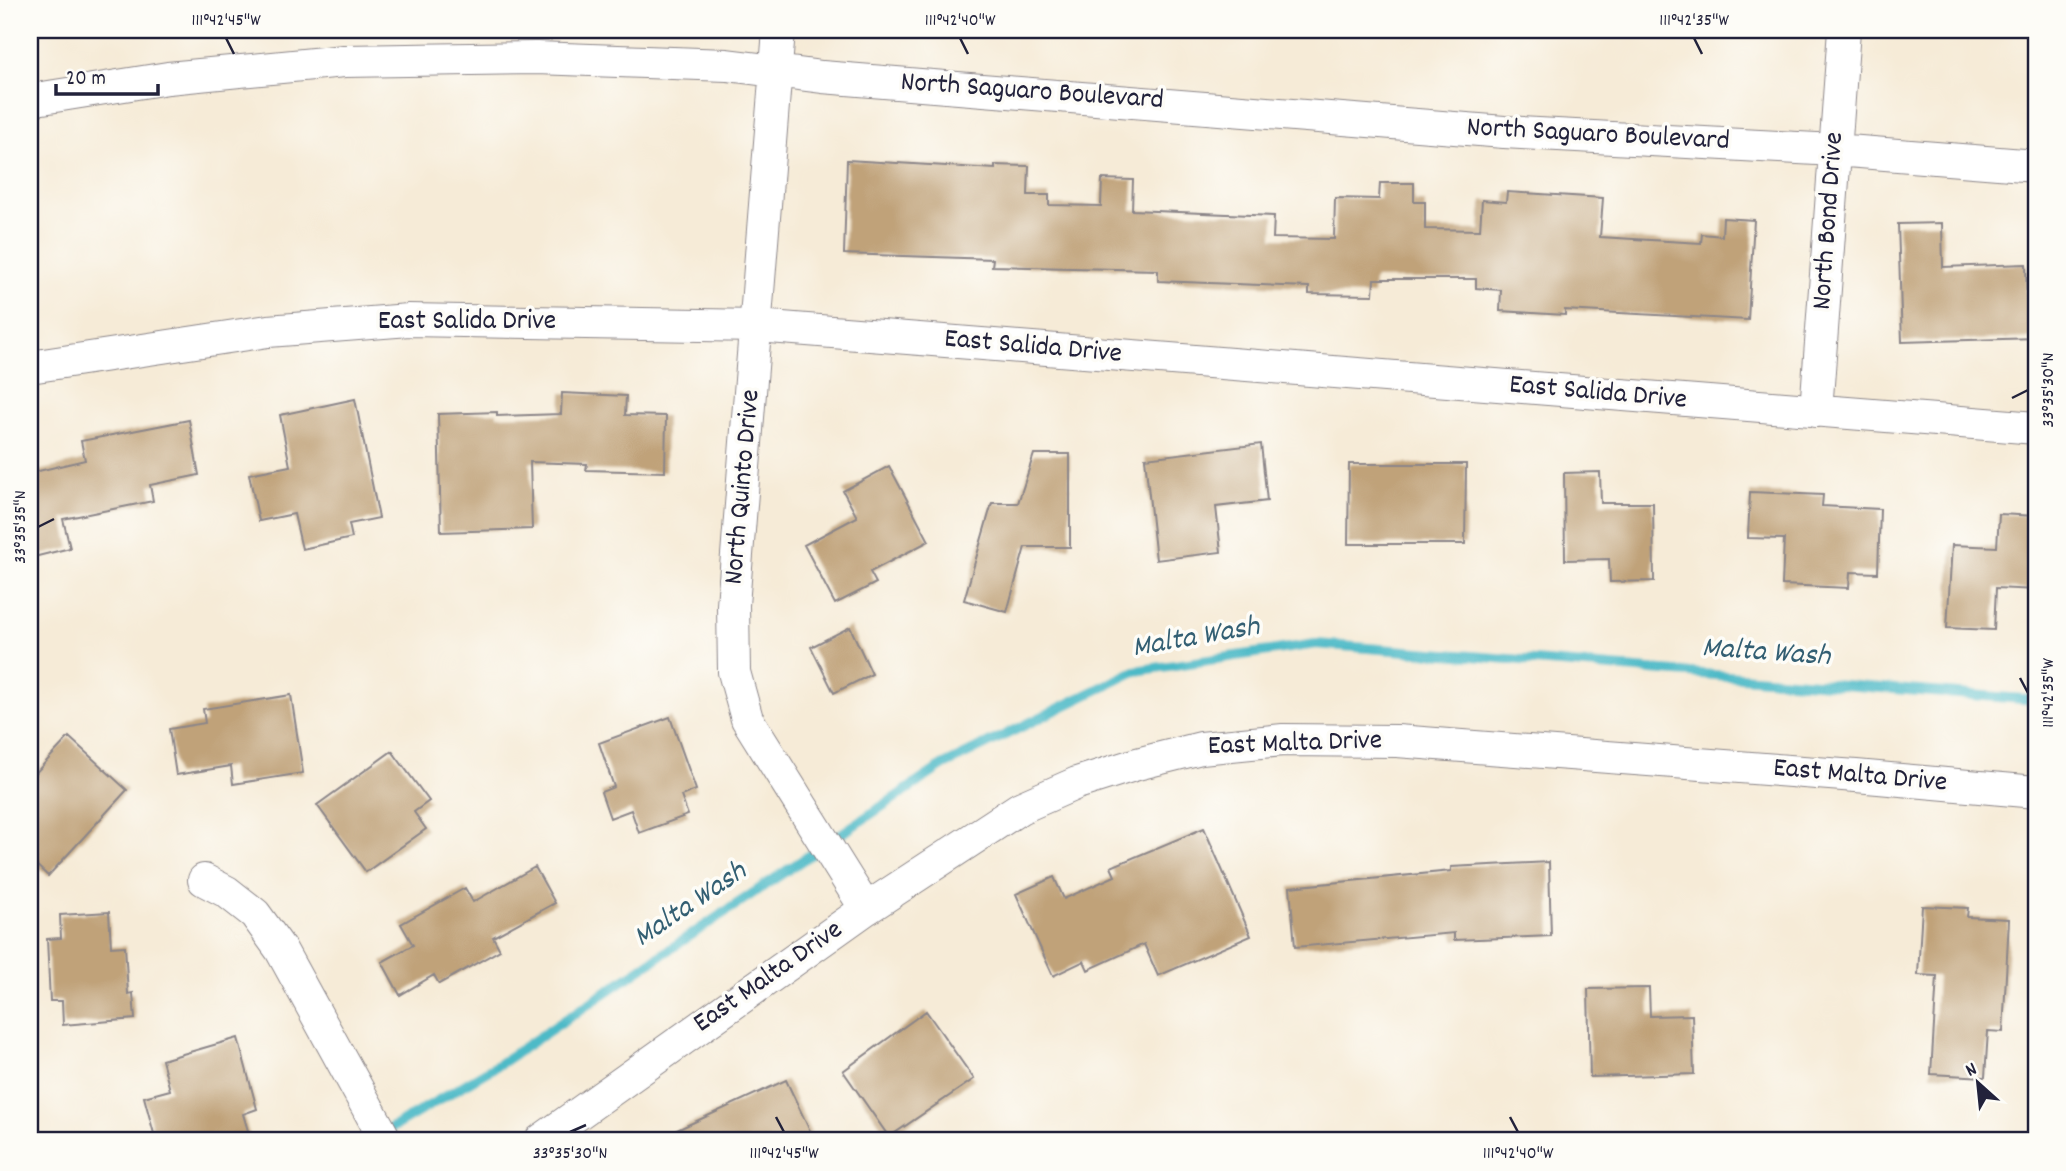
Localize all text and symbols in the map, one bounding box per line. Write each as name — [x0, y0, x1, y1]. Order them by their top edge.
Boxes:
text: 111°42'45"W — [191, 9, 261, 34]
text: 111°42'40"W — [925, 9, 996, 34]
text: 111°42'35"W — [1659, 9, 1729, 34]
scale bar — [56, 52, 158, 96]
street label: North Saguaro Boulevard — [899, 64, 1165, 122]
text: 20 m — [66, 65, 106, 95]
street label: North Saguaro Boulevard — [1465, 109, 1731, 163]
street label: North Bond Drive — [1804, 131, 1856, 311]
street label: East Salida Drive — [378, 303, 556, 343]
street label: East Salida Drive — [942, 320, 1124, 376]
text: 33°35'30"N — [2037, 353, 2062, 427]
street label: East Salida Drive — [1507, 366, 1689, 422]
street label: North Quinto Drive — [716, 388, 772, 586]
text: 33°35'35"N — [9, 490, 34, 564]
water label: Malta Wash — [1129, 606, 1264, 671]
water label: Malta Wash — [1700, 628, 1833, 680]
text: 111°42'35"W — [2037, 658, 2062, 728]
street label: East Malta Drive — [1207, 722, 1383, 768]
street label: East Malta Drive — [1771, 749, 1949, 805]
water label: Malta Wash — [626, 852, 757, 960]
street label: East Malta Drive — [686, 912, 852, 1044]
north arrow — [1944, 1048, 2014, 1118]
text: N — [1962, 1057, 1982, 1085]
text: 33°35'30"N — [533, 1142, 607, 1167]
text: 111°42'45"W — [749, 1142, 819, 1167]
text: 111°42'40"W — [1483, 1142, 1554, 1167]

